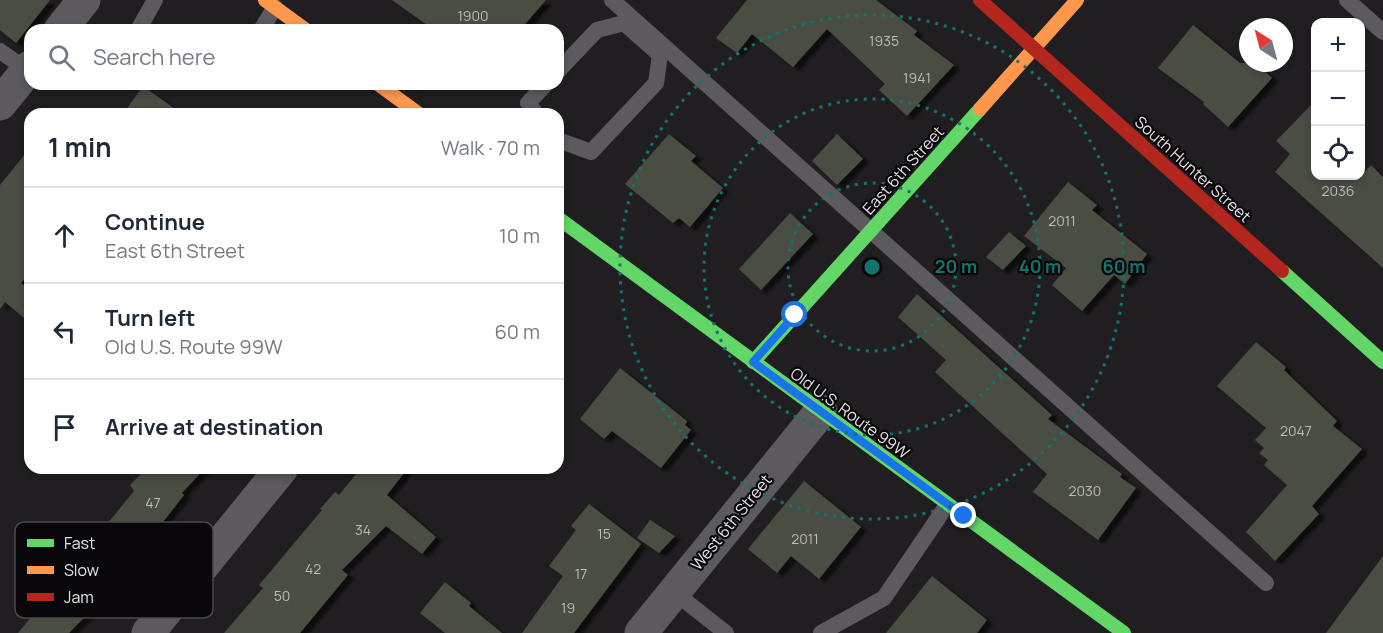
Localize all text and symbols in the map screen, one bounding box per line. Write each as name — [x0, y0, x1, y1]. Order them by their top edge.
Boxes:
house number: 1900 — [457, 6, 489, 25]
north arrow — [1239, 18, 1293, 72]
map controls — [1311, 18, 1365, 180]
button: + — [1311, 18, 1365, 72]
search box — [24, 24, 564, 90]
house number: 1935 — [869, 31, 899, 50]
icon: search — [45, 41, 78, 74]
text: Search here — [93, 42, 215, 72]
house number: 1941 — [903, 68, 931, 87]
button: − — [1311, 72, 1365, 126]
street label: South Hunter Street — [1130, 111, 1256, 227]
street label: East 6th Street — [857, 121, 949, 219]
button: locate — [1311, 126, 1365, 180]
text: 1 min — [48, 129, 112, 165]
text: Walk · 70 m — [441, 134, 540, 161]
house number: 2036 — [1322, 181, 1354, 200]
text: Continue — [105, 207, 205, 237]
house number: 2011 — [1048, 211, 1076, 230]
icon: ahead — [48, 219, 81, 252]
text: 10 m — [499, 222, 540, 249]
text: East 6th Street — [105, 237, 245, 264]
text: 20 m — [935, 254, 977, 278]
text: 40 m — [1019, 254, 1061, 278]
text: 60 m — [1103, 254, 1145, 278]
centre of rings — [862, 257, 882, 277]
route start — [781, 301, 807, 327]
text: Turn left — [105, 303, 195, 333]
icon: left — [48, 315, 81, 348]
text: 60 m — [494, 318, 540, 345]
text: Old U.S. Route 99W — [105, 333, 283, 360]
street label: Old U.S. Route 99W — [786, 362, 914, 464]
icon: arrive — [48, 411, 81, 444]
text: Arrive at destination — [105, 412, 323, 442]
house number: 2047 — [1280, 421, 1312, 440]
street label: West 6th Street — [686, 469, 776, 575]
house number: 2030 — [1069, 481, 1101, 500]
house number: 47 — [145, 493, 161, 512]
route end — [950, 502, 976, 528]
house number: 34 — [355, 520, 371, 539]
legend — [15, 522, 213, 618]
house number: 15 — [597, 524, 611, 543]
house number: 2011 — [791, 529, 819, 548]
text: Fast — [64, 532, 95, 554]
text: Slow — [64, 559, 99, 581]
house number: 42 — [305, 559, 321, 578]
house number: 17 — [575, 564, 587, 583]
text: Jam — [64, 586, 94, 608]
house number: 50 — [274, 586, 290, 605]
house number: 19 — [561, 598, 575, 617]

